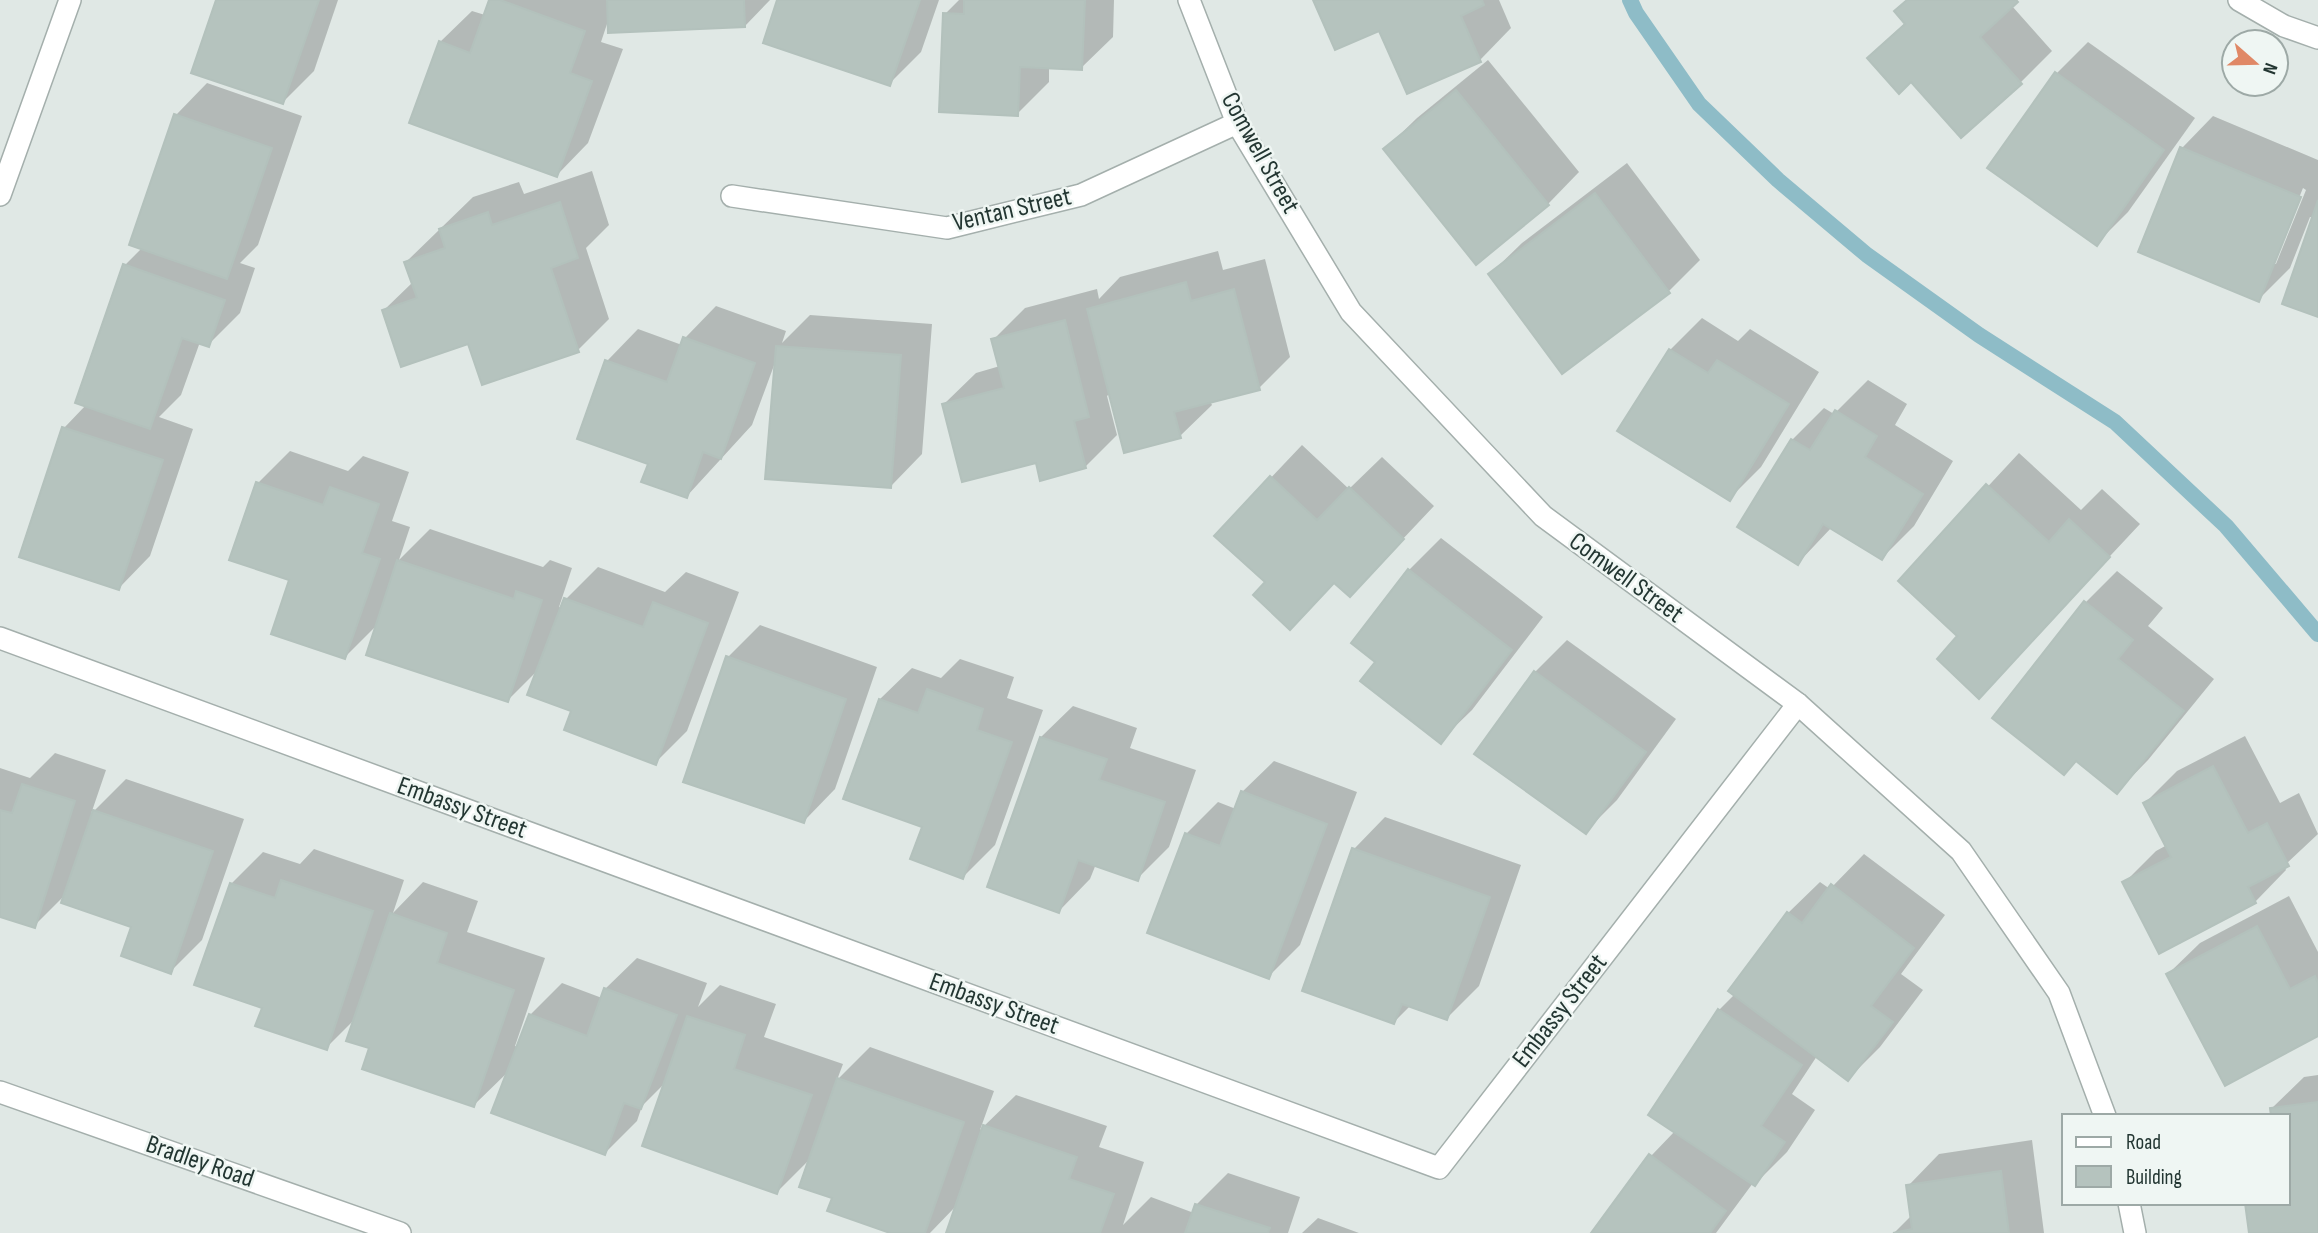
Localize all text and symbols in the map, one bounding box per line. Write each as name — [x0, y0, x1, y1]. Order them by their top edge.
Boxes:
north arrow — [2220, 28, 2290, 98]
text: N — [2257, 60, 2282, 77]
street label: Comwell Street — [1214, 87, 1306, 219]
street label: Ventan Street — [950, 181, 1074, 239]
street label: Comwell Street — [1563, 526, 1689, 630]
street label: Embassy Street — [393, 770, 531, 846]
street label: Embassy Street — [1506, 948, 1614, 1074]
street label: Embassy Street — [925, 966, 1063, 1042]
legend — [2062, 1114, 2290, 1205]
street label: Bradley Road — [142, 1129, 258, 1195]
text: Road — [2126, 1130, 2161, 1155]
text: Building — [2126, 1165, 2182, 1190]

